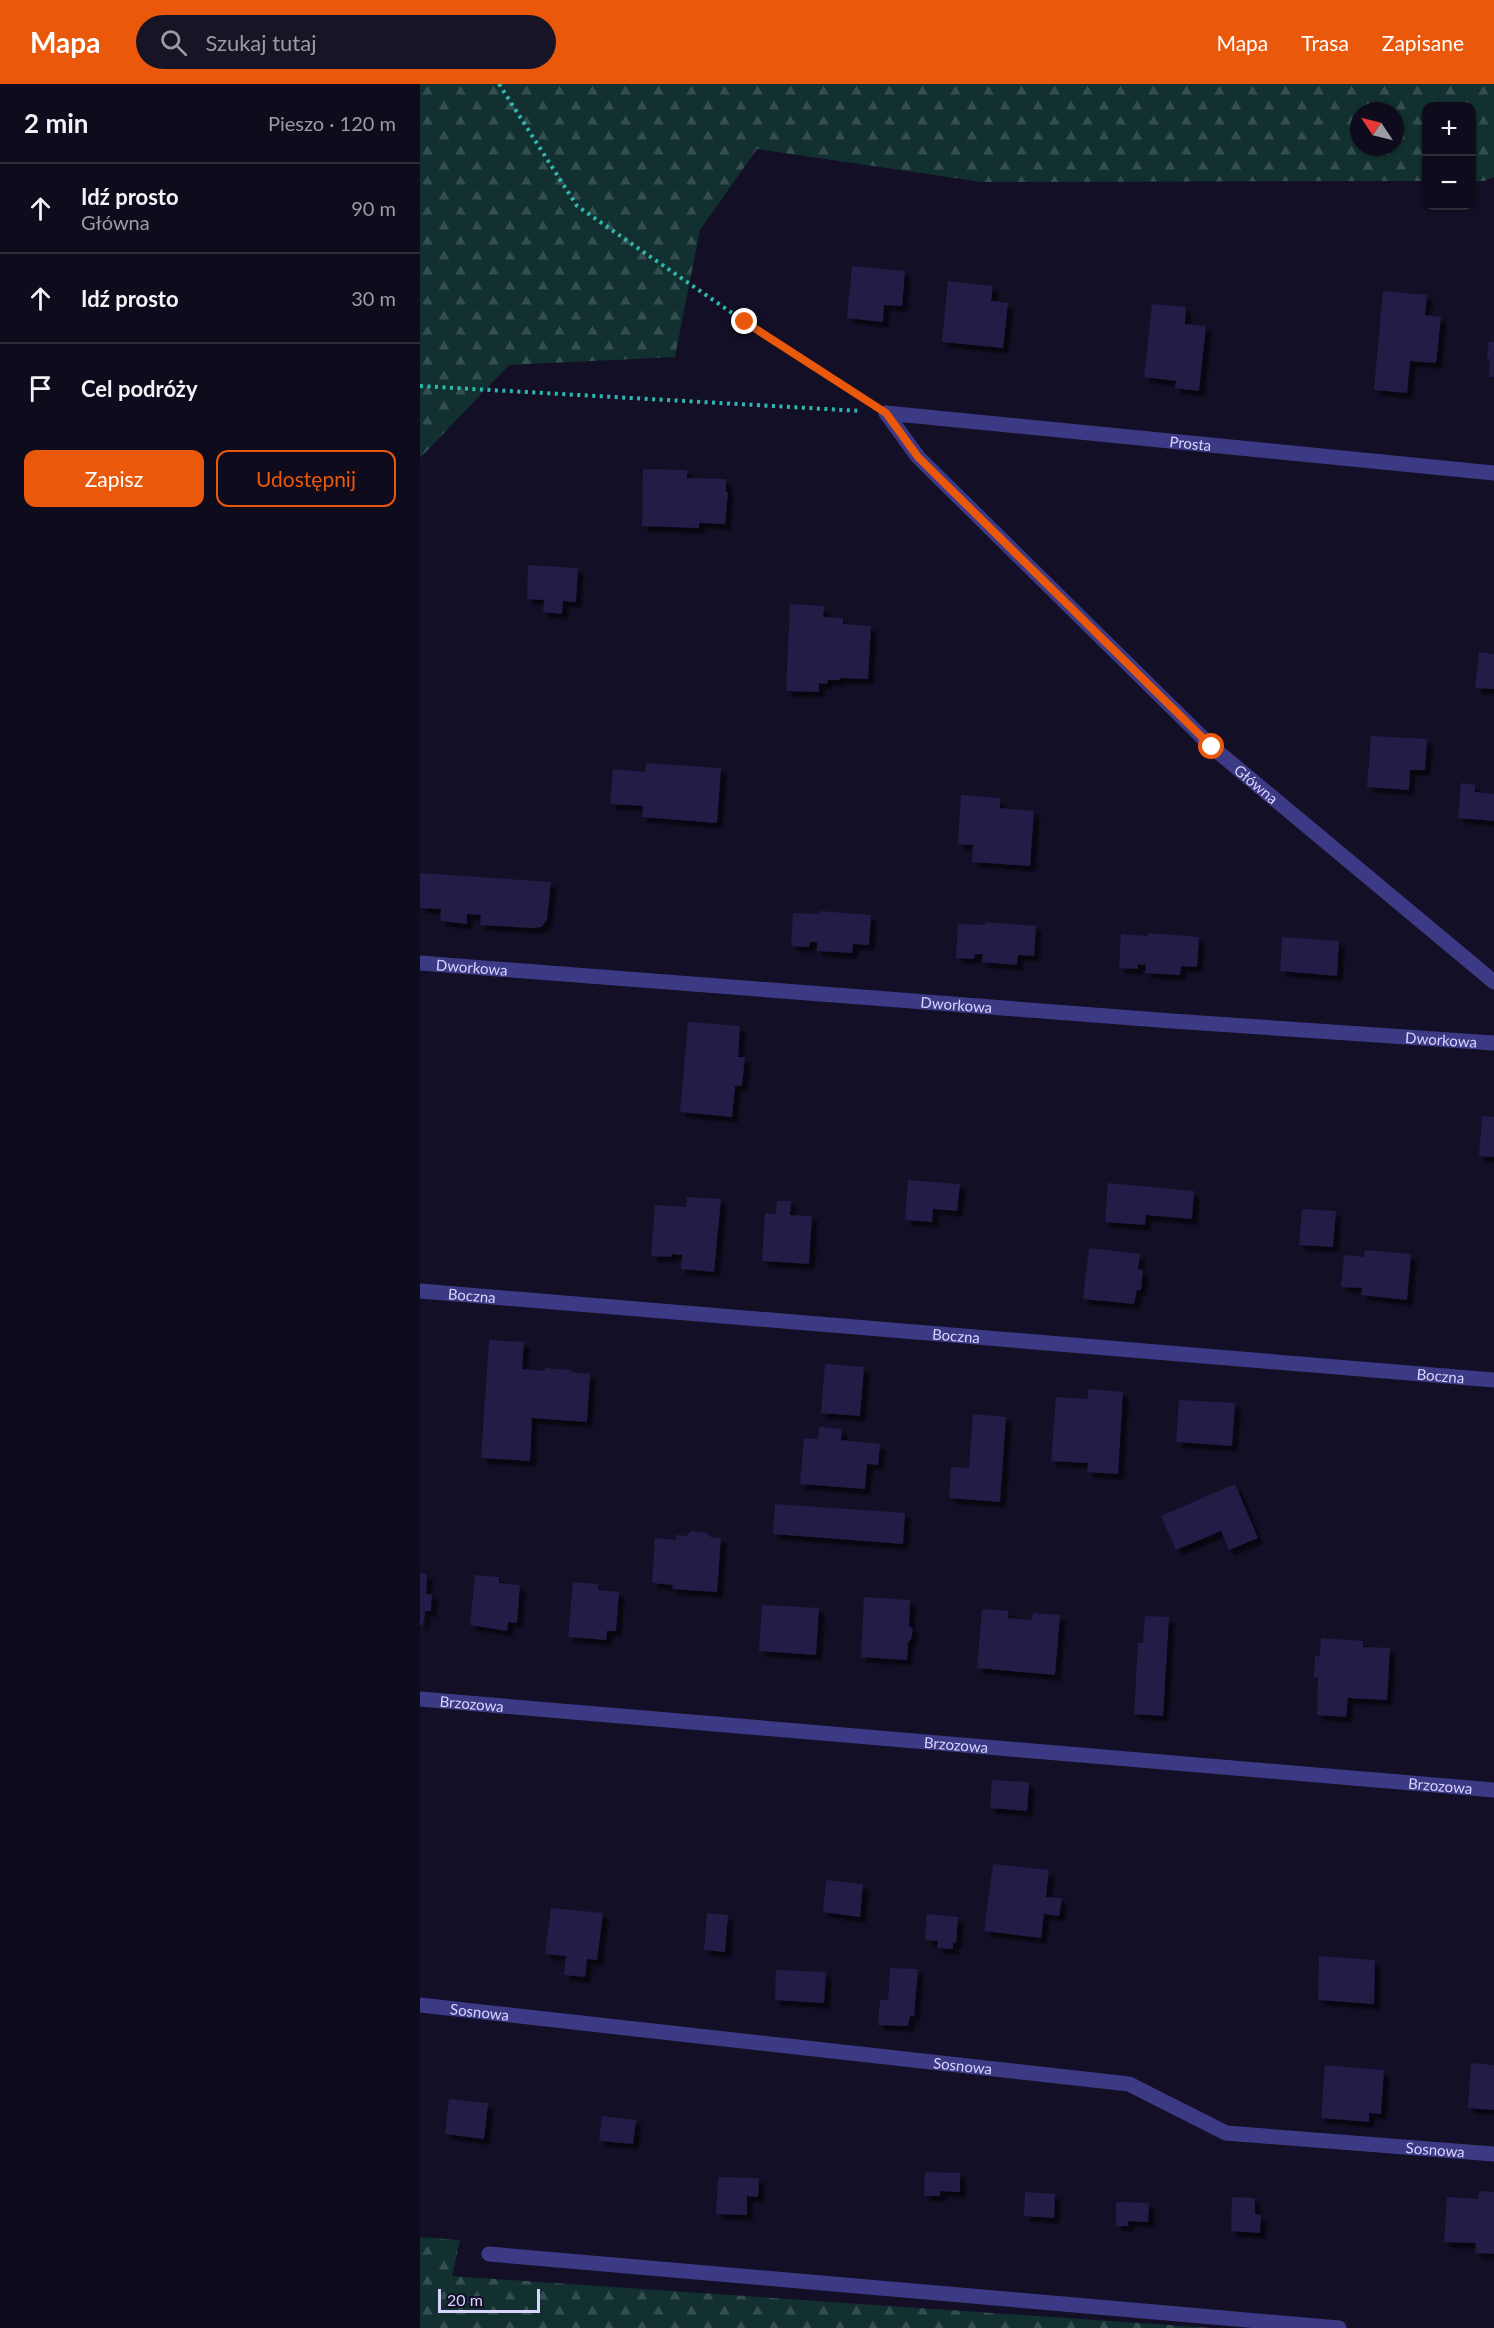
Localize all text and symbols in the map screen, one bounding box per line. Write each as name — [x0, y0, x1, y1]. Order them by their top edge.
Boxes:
search box — [136, 15, 556, 69]
text: Mapa — [30, 25, 100, 59]
icon: search — [157, 26, 190, 59]
text: Szukaj tutaj — [205, 29, 316, 56]
text: Mapa — [1216, 30, 1268, 55]
text: Trasa — [1301, 30, 1349, 55]
text: Zapisane — [1382, 30, 1464, 55]
north arrow — [1350, 102, 1404, 156]
map controls — [1422, 102, 1476, 210]
button: + — [1422, 102, 1476, 156]
text: 2 min — [24, 107, 88, 139]
text: Pieszo · 120 m — [268, 111, 396, 135]
button: − — [1422, 156, 1476, 210]
text: Idź prosto — [81, 183, 179, 210]
icon: ahead — [24, 192, 57, 225]
text: 90 m — [351, 196, 396, 220]
text: Główna — [81, 210, 150, 234]
icon: ahead — [24, 282, 57, 315]
text: Idź prosto — [81, 285, 179, 312]
text: 30 m — [351, 286, 396, 310]
route end — [731, 308, 757, 334]
icon: arrive — [24, 372, 57, 405]
text: Cel podróży — [81, 375, 198, 402]
street label: Prosta — [1169, 432, 1212, 454]
button: Zapisz — [24, 450, 204, 507]
button: Udostępnij — [216, 450, 396, 507]
route start — [1198, 733, 1224, 759]
street label: Główna — [1231, 760, 1282, 807]
street label: Dworkowa — [435, 955, 508, 979]
street label: Dworkowa — [920, 993, 993, 1016]
street label: Dworkowa — [1405, 1028, 1478, 1051]
street label: Boczna — [447, 1284, 496, 1306]
street label: Boczna — [932, 1324, 981, 1346]
street label: Boczna — [1416, 1365, 1465, 1387]
street label: Brzozowa — [439, 1692, 505, 1715]
street label: Brzozowa — [923, 1733, 989, 1756]
street label: Brzozowa — [1408, 1774, 1473, 1797]
street label: Sosnowa — [449, 1999, 510, 2024]
street label: Sosnowa — [932, 2053, 993, 2078]
street label: Sosnowa — [1405, 2138, 1465, 2161]
scale bar — [438, 2286, 540, 2314]
text: 20 m — [447, 2290, 483, 2309]

